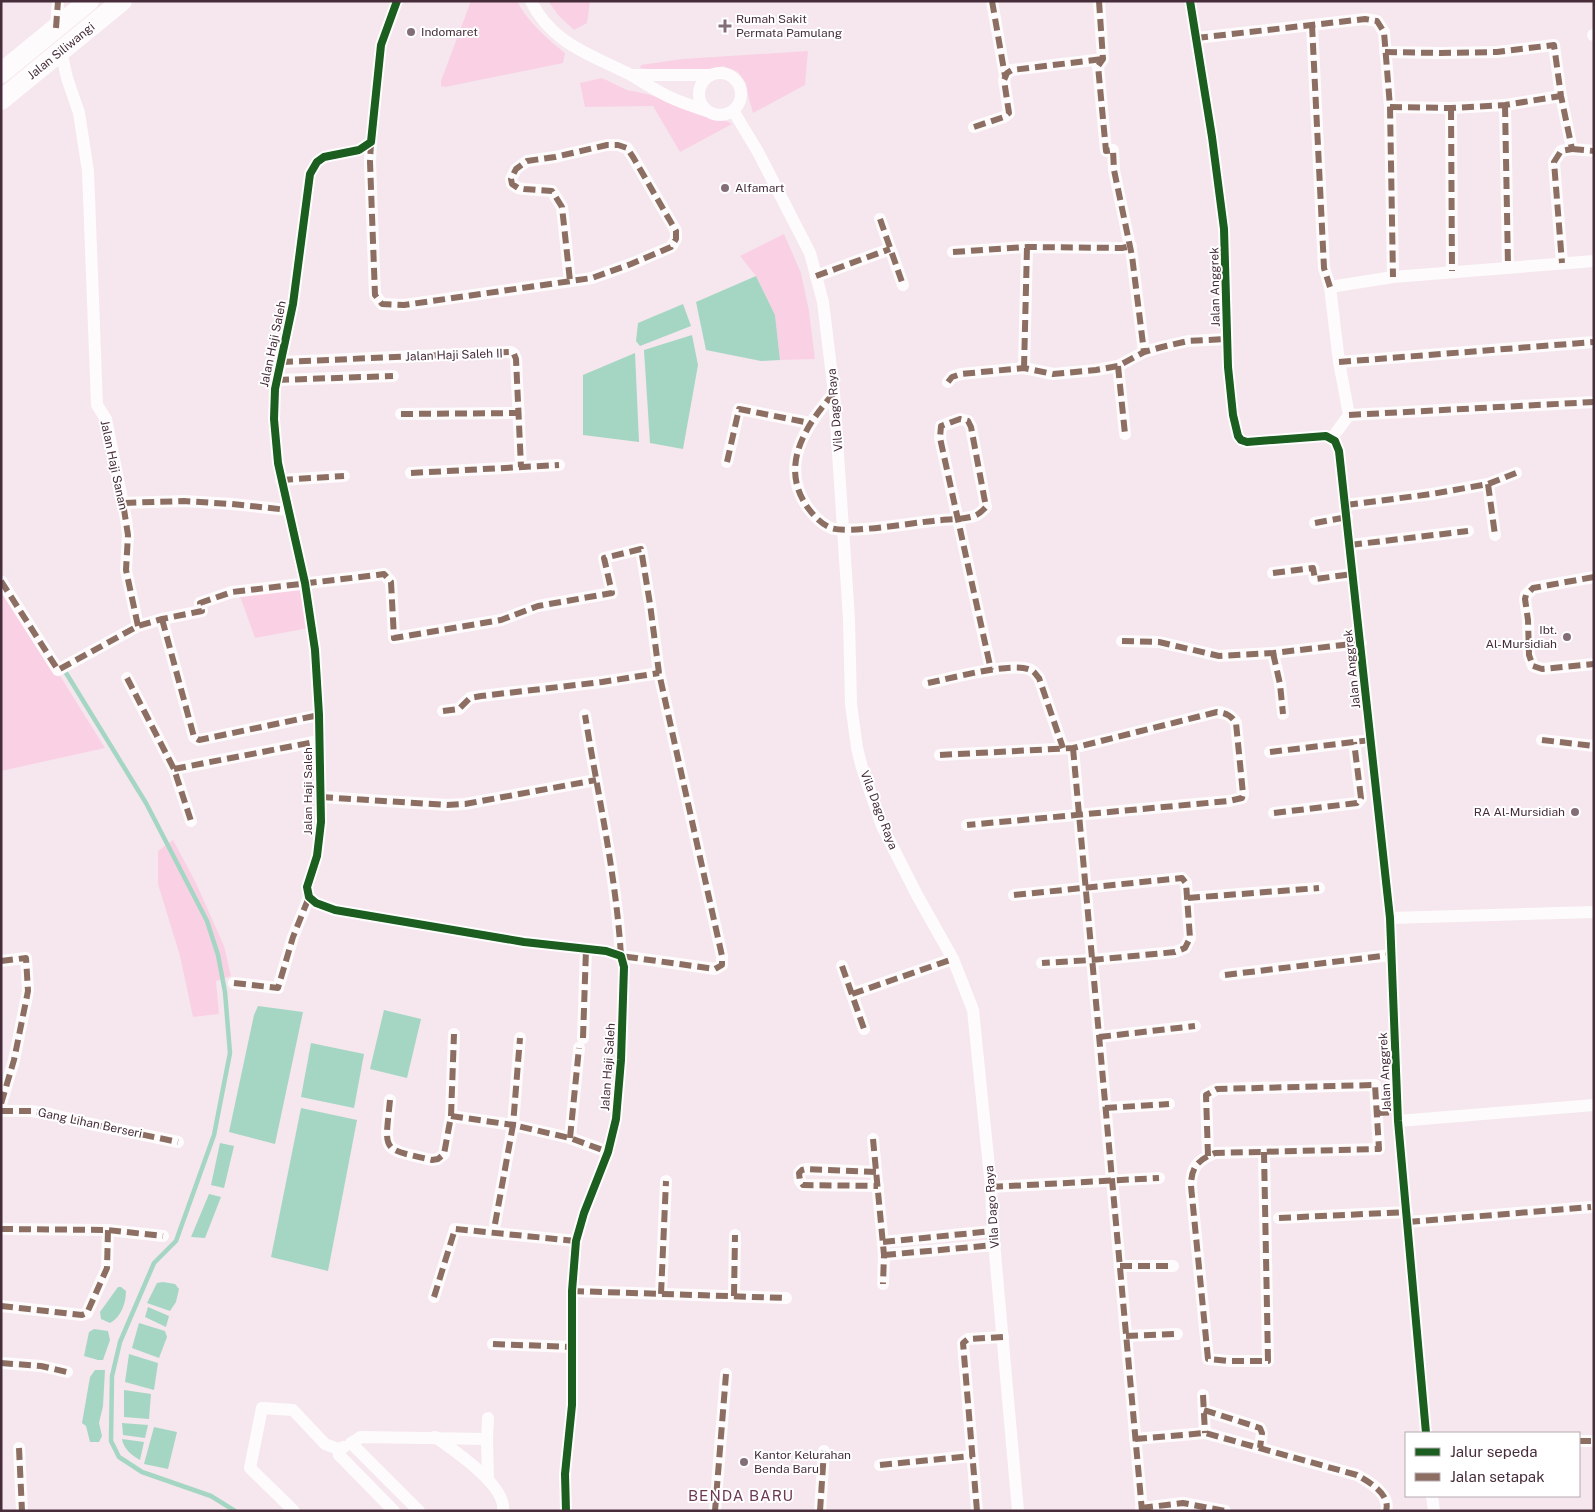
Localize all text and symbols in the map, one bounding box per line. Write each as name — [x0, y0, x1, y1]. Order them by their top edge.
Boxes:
place label: Rumah Sakit Permata Pamulang — [736, 12, 842, 40]
marker: Rumah Sakit Permata Pamulang — [718, 19, 732, 33]
street label: Jalan Siliwangi — [25, 20, 97, 82]
place label: Indomaret — [421, 25, 478, 39]
marker: Indomaret — [405, 26, 417, 38]
place label: Alfamart — [735, 181, 785, 195]
marker: Alfamart — [719, 182, 731, 194]
street label: Jalan Anggrek — [1207, 247, 1223, 327]
street label: Jalan Haji Saleh — [257, 299, 289, 388]
street label: Jalan Haji Saleh II — [405, 346, 503, 364]
street label: Vila Dago Raya — [824, 368, 846, 452]
street label: Jalan Haji Sanan — [98, 419, 130, 511]
place label: Ibt. Al-Mursidiah — [1485, 623, 1557, 651]
street label: Jalan Anggrek — [1341, 628, 1363, 709]
marker: Ibt. Al-Mursidiah — [1561, 631, 1573, 643]
street label: Jalan Haji Saleh — [301, 747, 315, 835]
street label: Vila Dago Raya — [858, 769, 900, 851]
place label: RA Al-Mursidiah — [1474, 805, 1565, 819]
marker: RA Al-Mursidiah — [1569, 806, 1581, 818]
street label: Jalan Haji Saleh — [598, 1023, 618, 1111]
street label: Jalan Anggrek — [1376, 1032, 1394, 1112]
street label: Gang Lihan Berseri — [37, 1105, 143, 1141]
street label: Vila Dago Raya — [982, 1165, 1002, 1249]
legend — [1405, 1432, 1580, 1497]
text: Jalur sepeda — [1450, 1443, 1538, 1460]
place label: Kantor Kelurahan Benda Baru — [754, 1448, 851, 1476]
marker: Kantor Kelurahan Benda Baru — [738, 1456, 750, 1468]
text: Jalan setapak — [1450, 1468, 1545, 1485]
district label: BENDA BARU — [688, 1487, 794, 1504]

